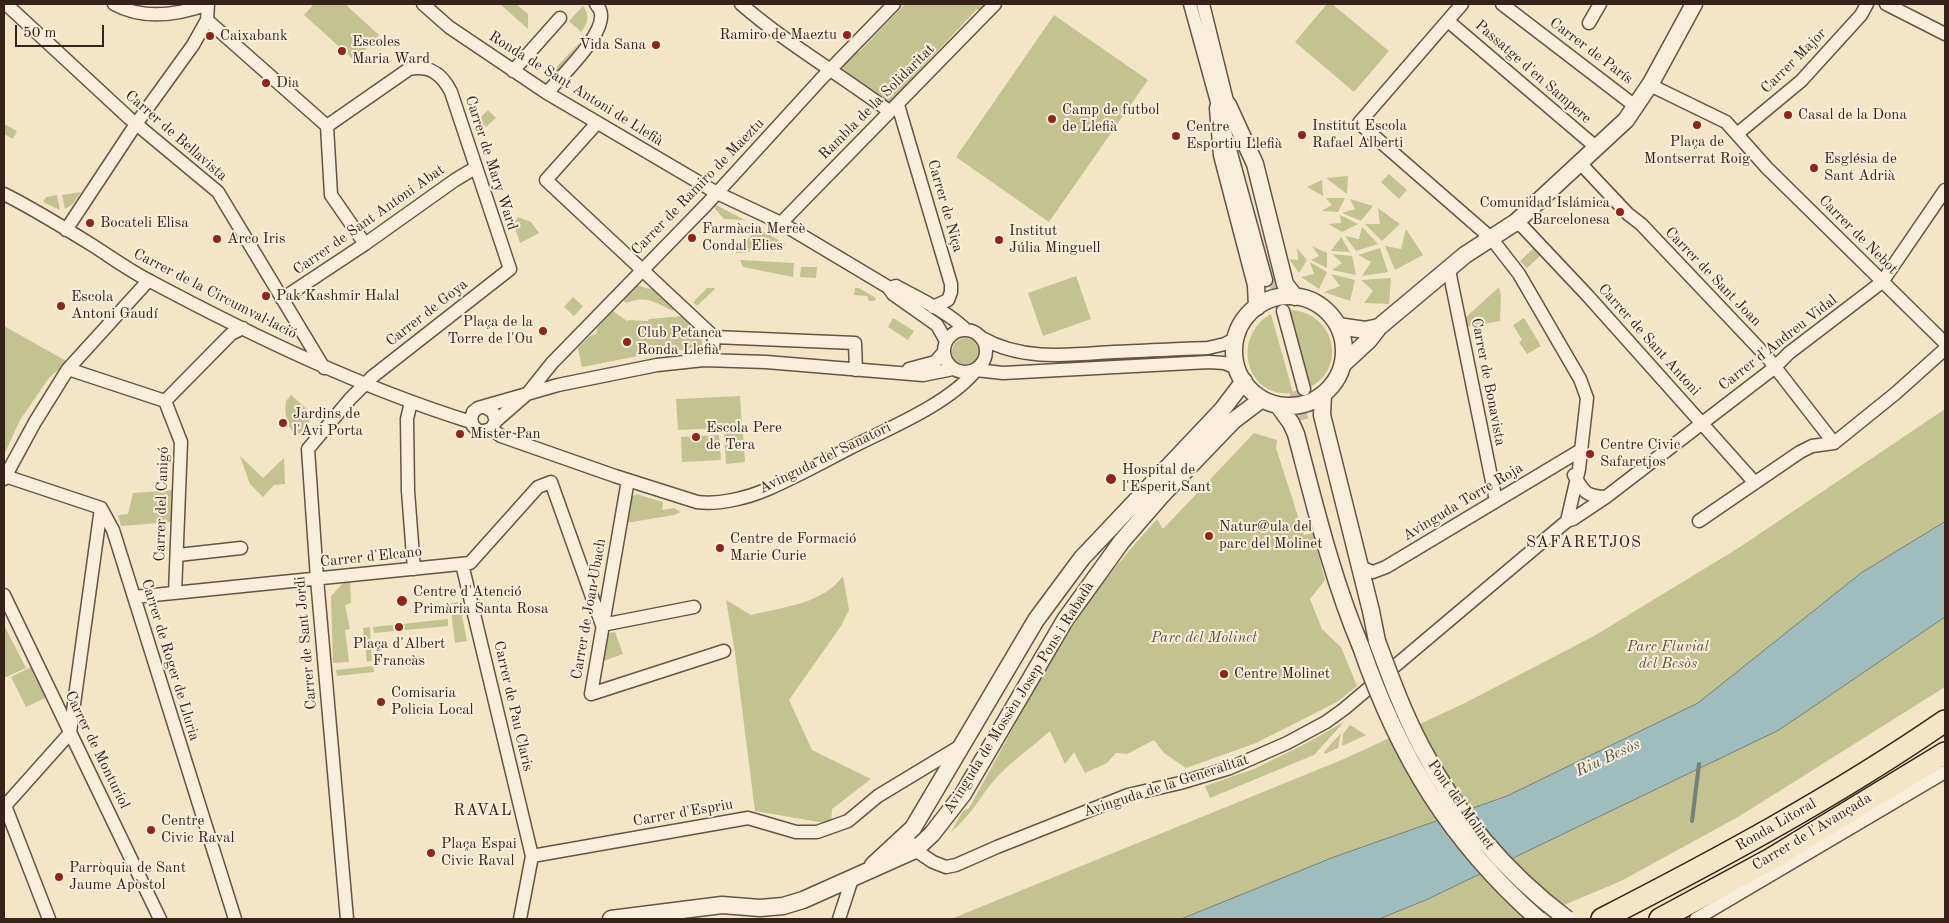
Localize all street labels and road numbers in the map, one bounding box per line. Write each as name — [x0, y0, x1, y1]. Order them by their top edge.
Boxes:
street label: Carrer de París — [1546, 14, 1636, 88]
street label: Passatge d'en Sampere — [1471, 16, 1595, 128]
street label: Carrer Major — [1757, 24, 1831, 98]
street label: Ronda de Sant Antoni de Llefià — [485, 28, 667, 150]
street label: Rambla de la Solidaritat — [815, 40, 939, 164]
street label: Carrer de Bellavista — [121, 87, 231, 185]
street label: Carrer de Mary Ward — [461, 93, 521, 233]
street label: Carrer de Ramiro de Maeztu — [628, 115, 768, 259]
street label: Carrer de Niça — [923, 158, 967, 254]
street label: Carrer de Sant Antoni Abat — [290, 161, 448, 279]
street label: Carrer de Nebot — [1815, 192, 1901, 278]
street label: Carrer de Sant Joan — [1661, 224, 1765, 330]
street label: Carrer de la Circumval·lació — [130, 245, 300, 343]
street label: Carrer de Goya — [382, 275, 472, 351]
street label: Carrer de Sant Antoni — [1594, 280, 1704, 400]
street label: Carrer d'Andreu Vidal — [1715, 291, 1841, 395]
street label: Carrer de Bonavista — [1467, 317, 1509, 447]
street label: Avinguda del Sanatori — [756, 418, 894, 498]
street label: Carrer del Canigó — [151, 446, 173, 562]
street label: Avinguda Torre Roja — [1400, 459, 1526, 545]
street label: Carrer de Joan Ubach — [568, 537, 610, 681]
street label: Carrer d'Elcano — [319, 543, 423, 571]
street label: Carrer de Sant Jordi — [291, 576, 321, 710]
street label: Carrer de Roger de Lluria — [137, 577, 203, 743]
street label: Avinguda de Mossèn Josep Pons i Rabadà — [940, 578, 1098, 818]
street label: Carrer de Pau Claris — [489, 639, 537, 773]
street label: Carrer de Monturiol — [61, 688, 133, 812]
street label: Avinguda de la Generalitat — [1081, 751, 1251, 821]
street label: Pont del Molinet — [1423, 757, 1499, 853]
street label: Carrer de l'Avançada — [1749, 789, 1875, 875]
street label: Carrer d'Espriu — [632, 795, 734, 831]
street label: Ronda Litoral — [1732, 795, 1820, 855]

